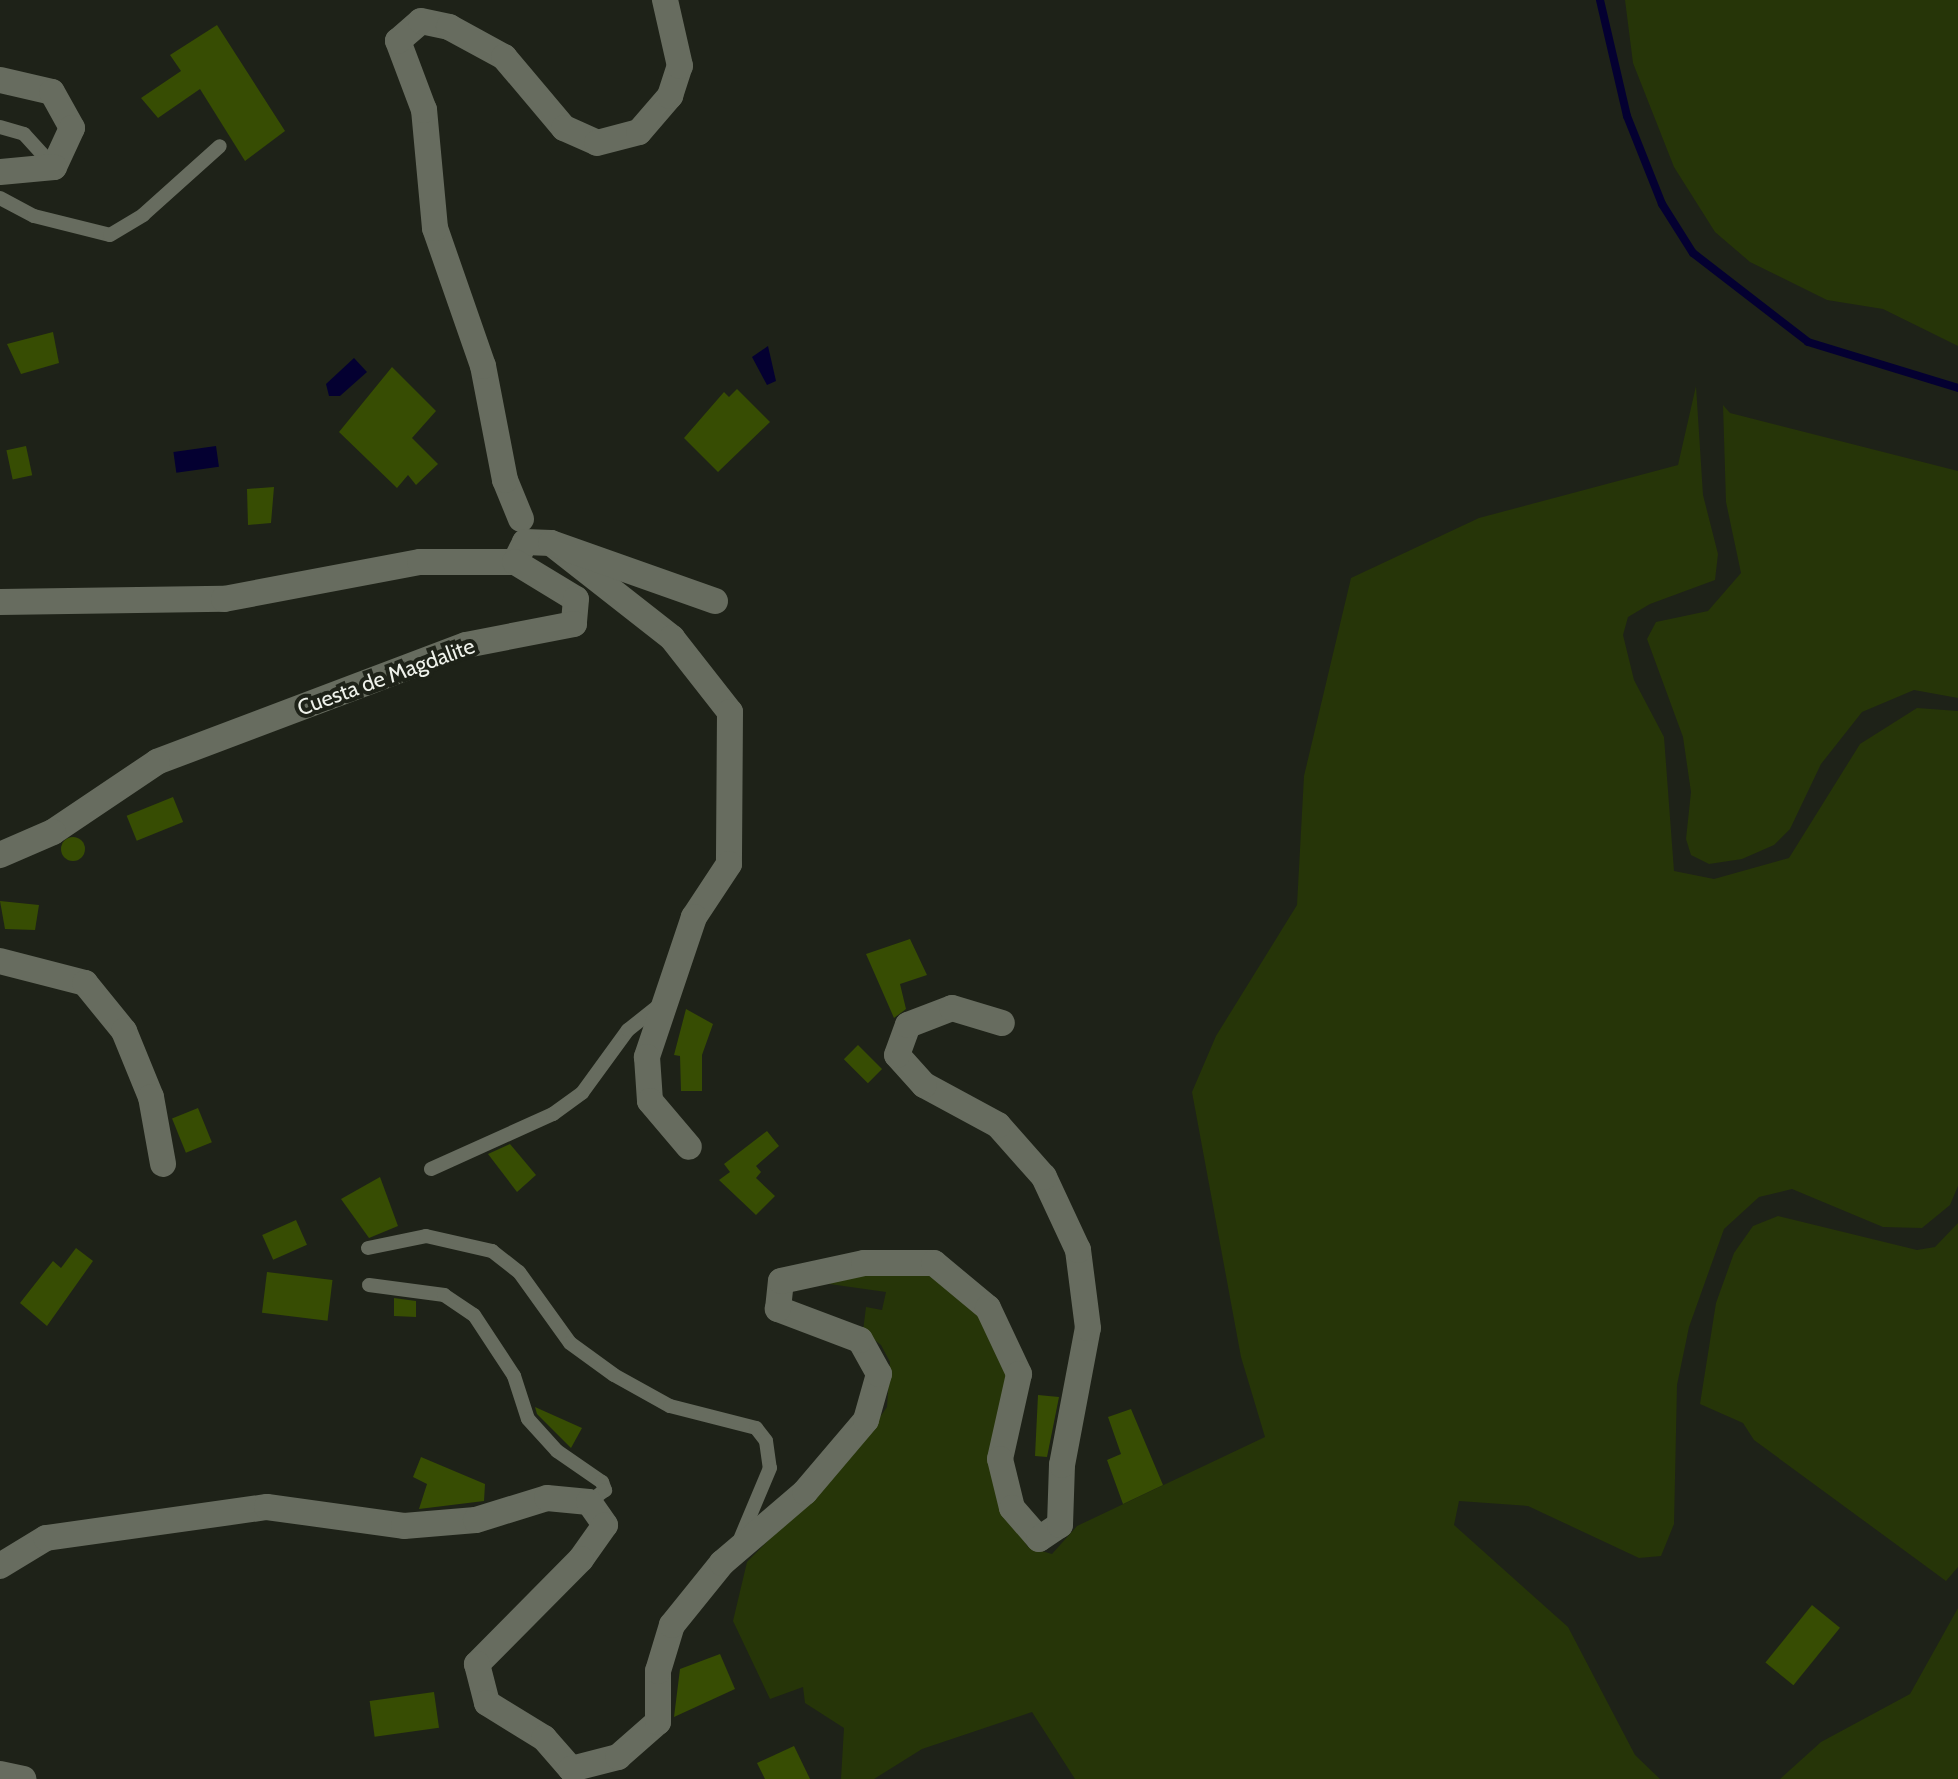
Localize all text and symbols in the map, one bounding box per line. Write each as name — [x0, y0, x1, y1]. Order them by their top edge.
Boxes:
street label: Cuesta de Magdalite — [294, 633, 478, 721]

